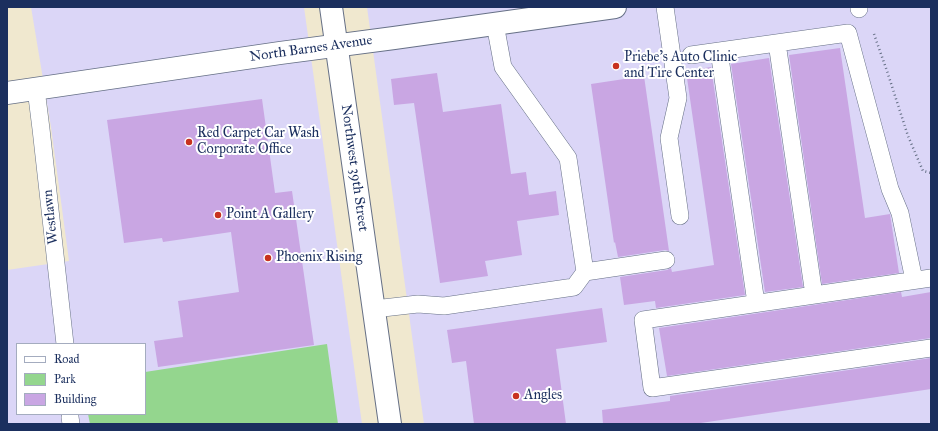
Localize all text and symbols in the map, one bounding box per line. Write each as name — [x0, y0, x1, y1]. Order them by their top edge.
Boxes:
street label: North Barnes Avenue — [249, 32, 373, 66]
place label: Priebe's Auto Clinic and Tire Center — [624, 50, 737, 82]
marker: Priebe's Auto Clinic and Tire Center — [611, 61, 621, 71]
street label: Northwest 39th Street — [337, 103, 371, 233]
place label: Red Carpet Car Wash Corporate Office — [197, 126, 319, 158]
marker: Red Carpet Car Wash Corporate Office — [184, 137, 194, 147]
street label: Westlawn — [40, 189, 62, 245]
place label: Point A Gallery — [226, 207, 314, 223]
marker: Point A Gallery — [213, 210, 223, 220]
place label: Phoenix Rising — [276, 250, 362, 266]
marker: Phoenix Rising — [263, 253, 273, 263]
legend — [16, 343, 146, 415]
text: Road — [54, 352, 80, 366]
text: Park — [54, 372, 76, 386]
place label: Angles — [524, 388, 562, 404]
marker: Angles — [511, 391, 521, 401]
text: Building — [54, 392, 96, 406]

